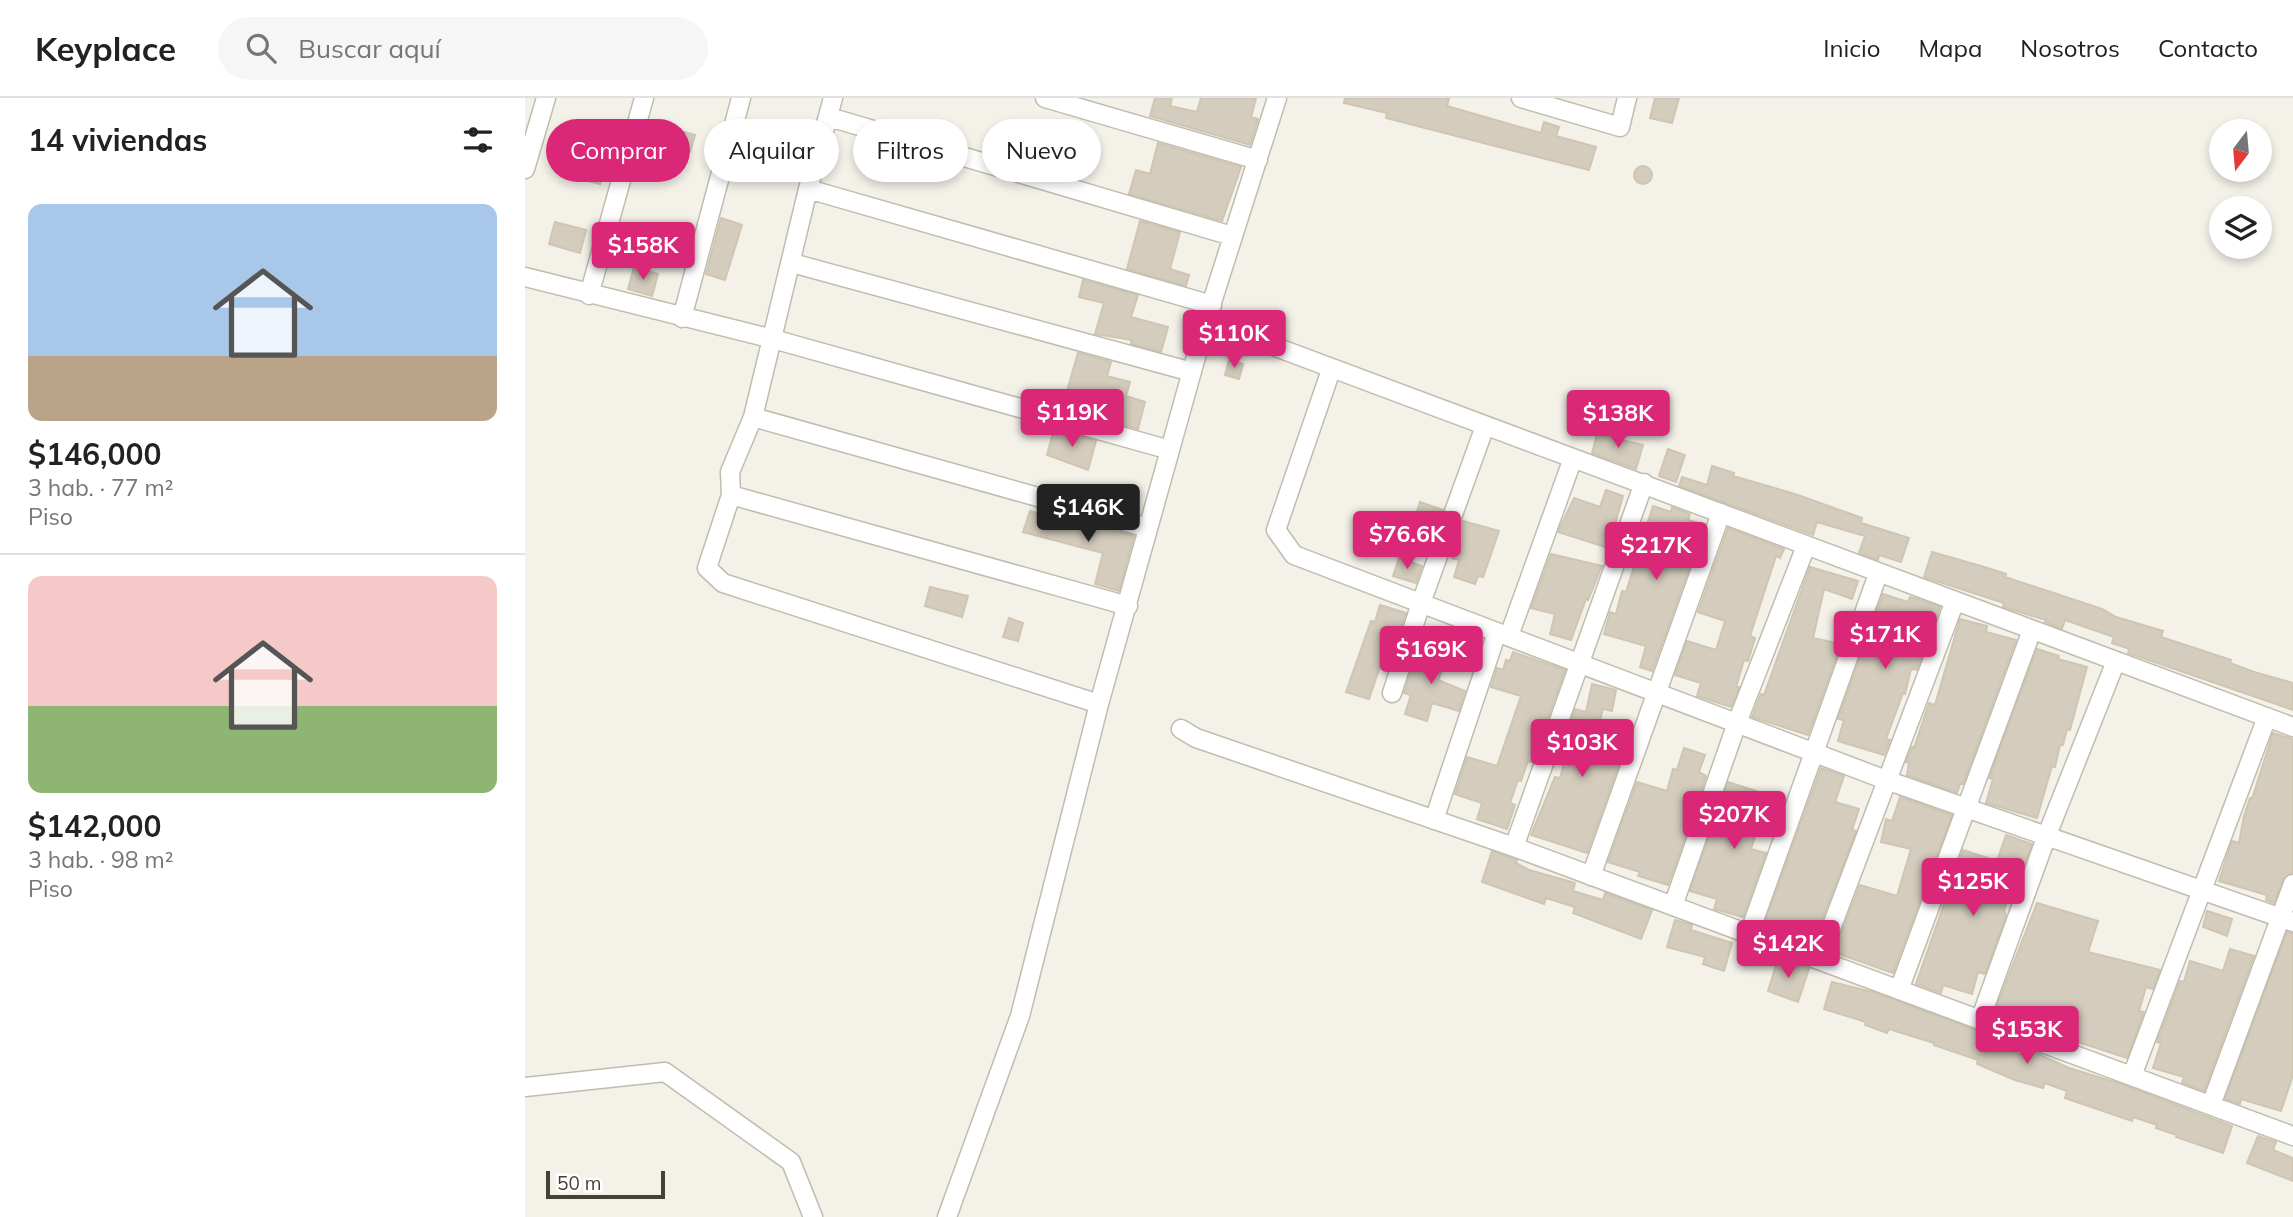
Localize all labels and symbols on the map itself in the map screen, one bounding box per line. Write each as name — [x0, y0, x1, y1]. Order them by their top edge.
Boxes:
north arrow — [2209, 119, 2271, 182]
pin: $158K — [594, 222, 692, 282]
pin: $110K — [1185, 310, 1283, 370]
pin: $119K — [1023, 390, 1121, 449]
pin: $138K — [1569, 390, 1667, 450]
pin: $146K — [1039, 484, 1137, 544]
pin: $76.6K — [1350, 512, 1464, 571]
pin: $217K — [1607, 522, 1705, 582]
pin: $171K — [1836, 612, 1934, 671]
pin: $169K — [1382, 626, 1480, 686]
pin: $103K — [1533, 720, 1631, 779]
pin: $207K — [1685, 792, 1783, 851]
pin: $125K — [1924, 858, 2022, 918]
pin: $142K — [1739, 920, 1837, 980]
pin: $153K — [1978, 1006, 2076, 1066]
scale bar — [546, 1168, 665, 1200]

